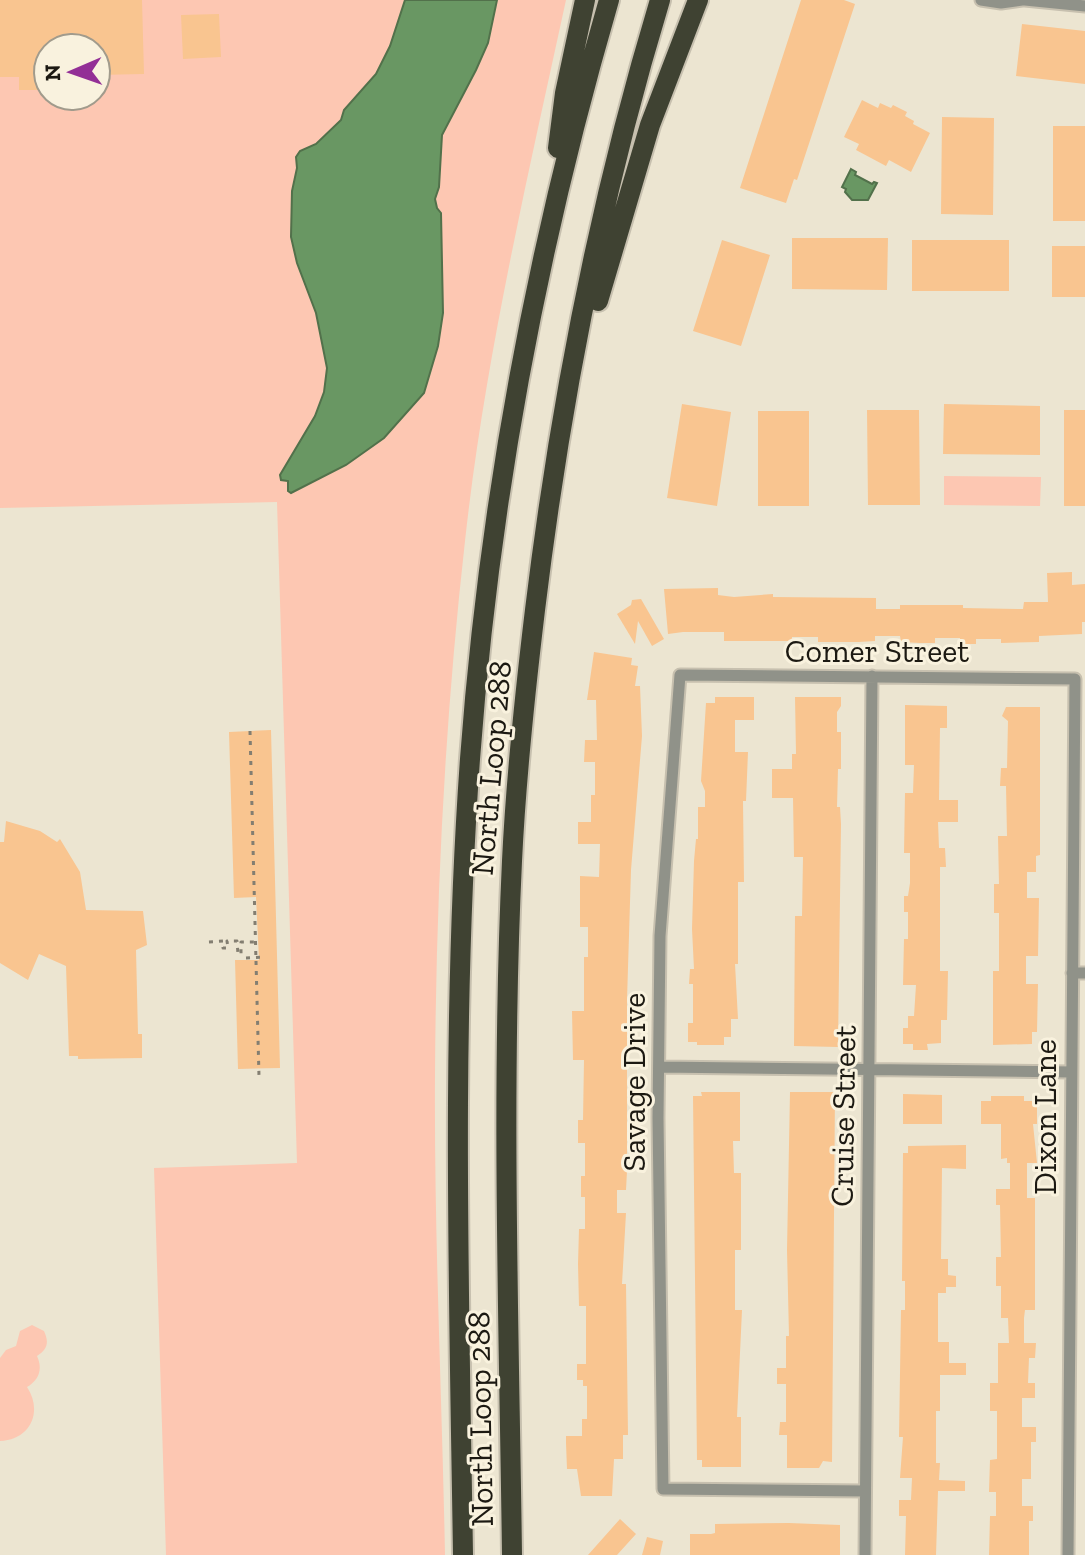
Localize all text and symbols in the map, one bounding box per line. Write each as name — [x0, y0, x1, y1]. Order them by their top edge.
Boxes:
north arrow — [32, 32, 112, 112]
text: N — [39, 64, 66, 82]
street label: Comer Street — [785, 632, 969, 670]
street label: North Loop 288 — [463, 659, 519, 877]
street label: Savage Drive — [615, 993, 653, 1171]
street label: Cruise Street — [822, 1025, 864, 1207]
street label: Dixon Lane — [1026, 1039, 1064, 1195]
street label: North Loop 288 — [459, 1311, 501, 1527]

